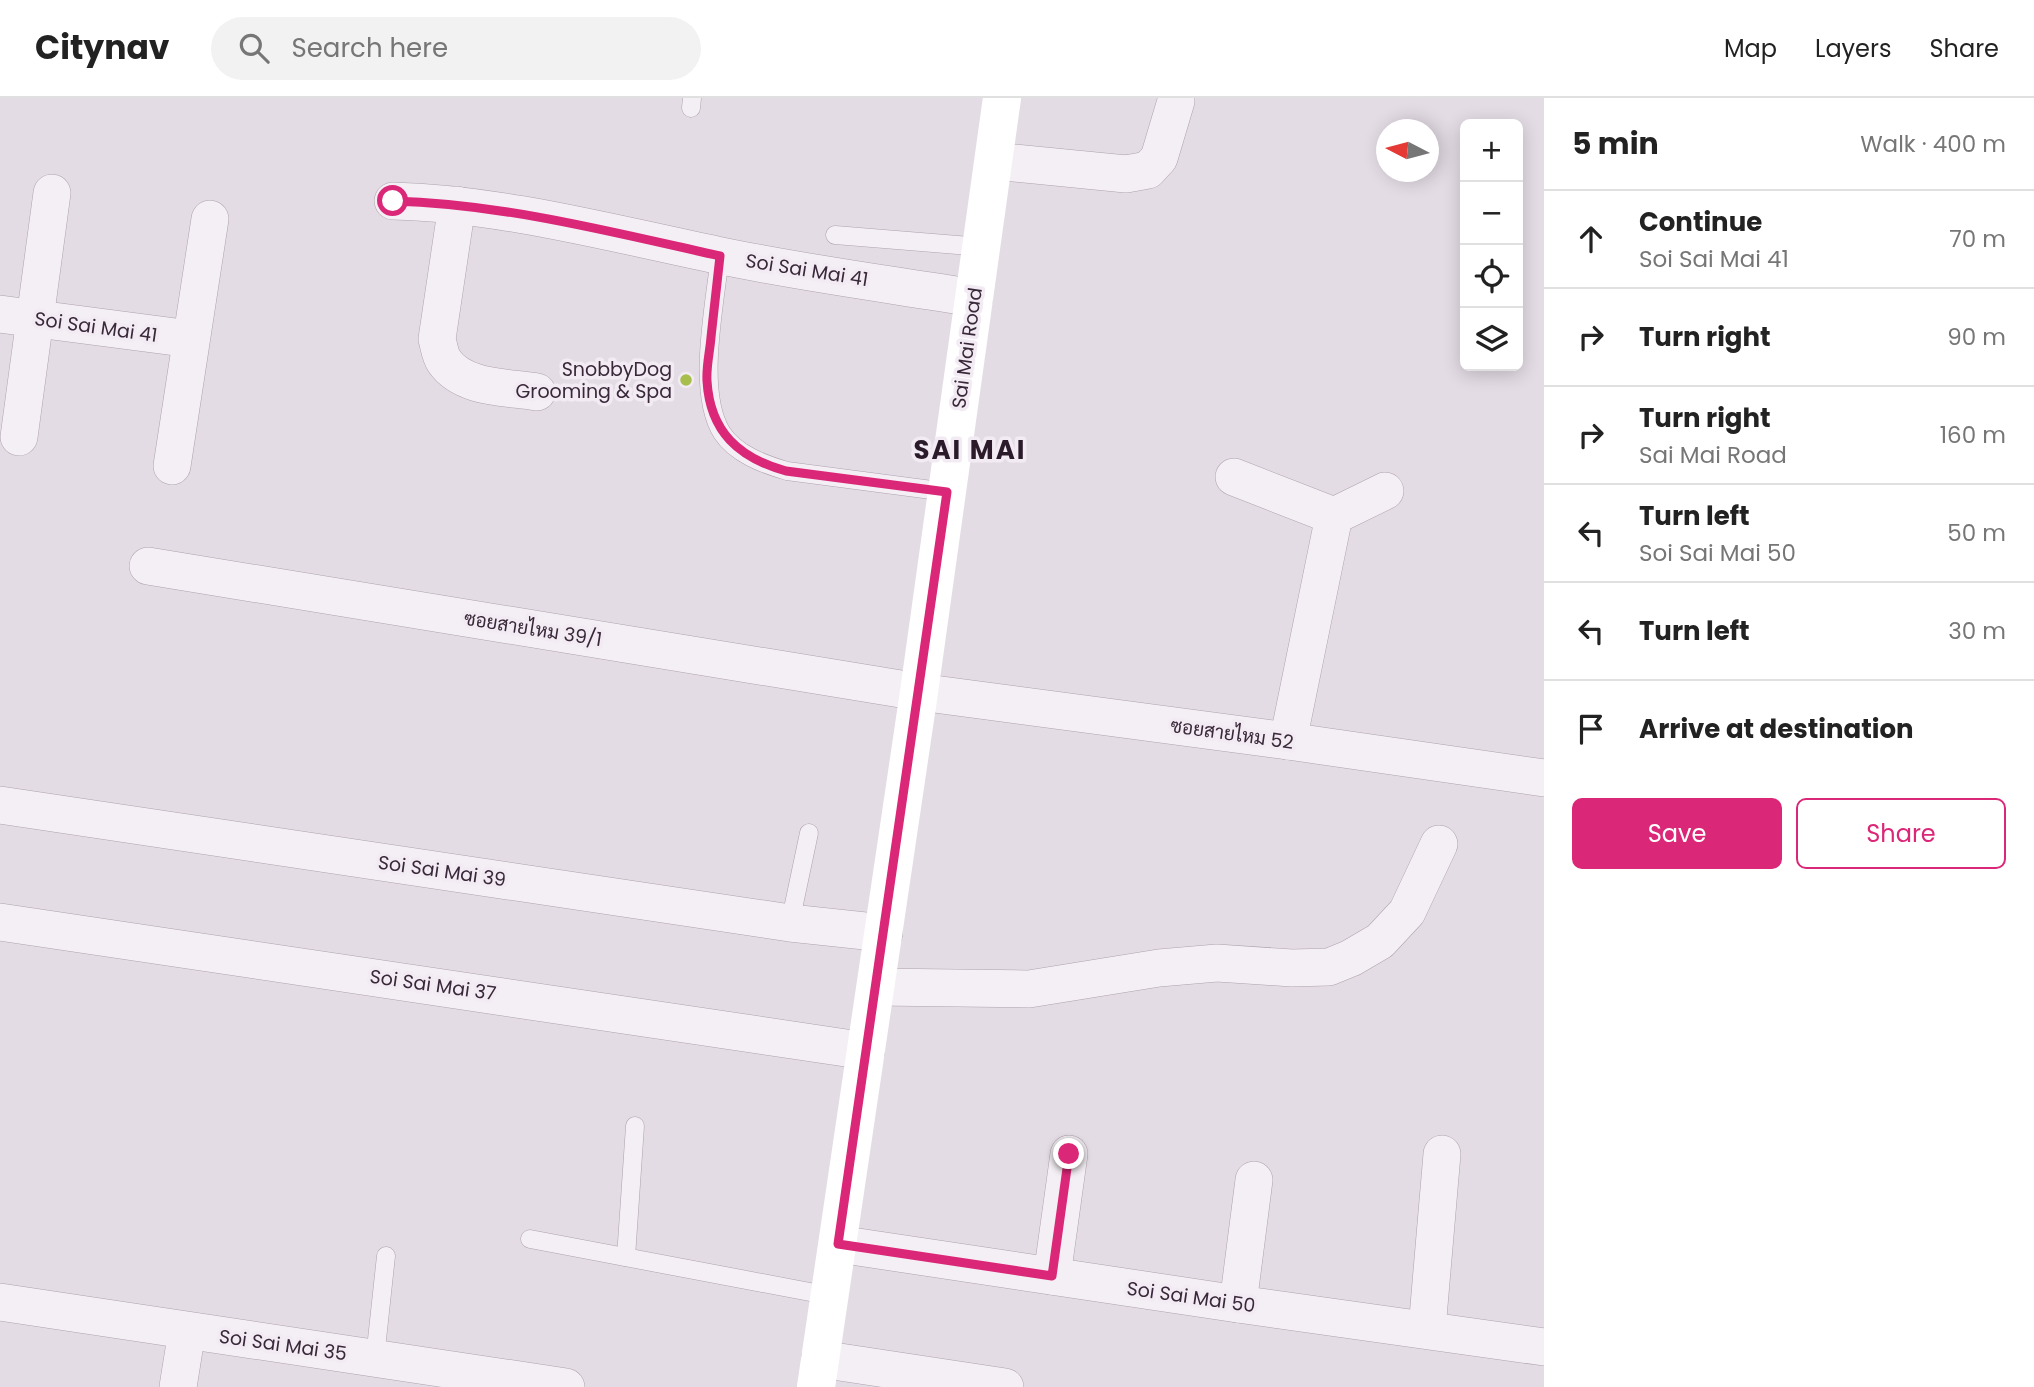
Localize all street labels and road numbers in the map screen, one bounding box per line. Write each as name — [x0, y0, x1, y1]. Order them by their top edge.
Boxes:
street label: Soi Sai Mai 41 — [744, 247, 870, 293]
street label: Sai Mai Road — [945, 286, 989, 410]
street label: Soi Sai Mai 41 — [33, 305, 159, 349]
street label: ซอยสายไหม 39/1 — [462, 605, 604, 653]
street label: ซอยสายไหม 52 — [1169, 712, 1295, 756]
street label: Soi Sai Mai 39 — [376, 849, 508, 893]
street label: Soi Sai Mai 37 — [368, 963, 498, 1007]
street label: Soi Sai Mai 50 — [1125, 1275, 1257, 1319]
street label: Soi Sai Mai 35 — [217, 1323, 349, 1367]

